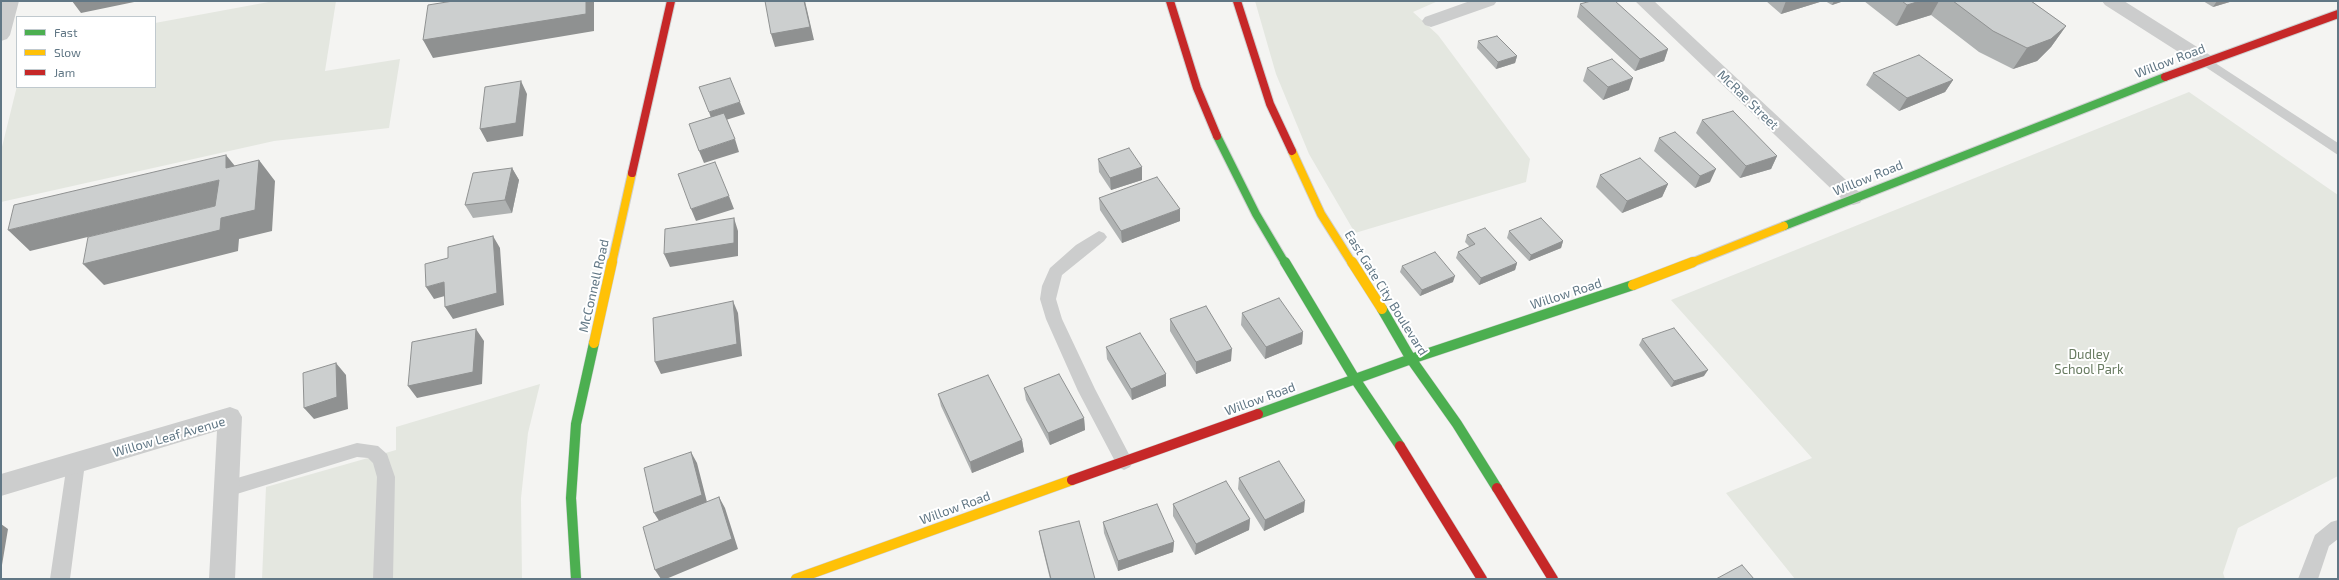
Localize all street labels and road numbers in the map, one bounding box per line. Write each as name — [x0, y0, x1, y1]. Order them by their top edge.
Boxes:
street label: Willow Road — [2133, 40, 2207, 82]
street label: McRae Street — [1714, 67, 1782, 133]
street label: Willow Road — [1831, 157, 1905, 199]
street label: East Gate City Boulevard — [1341, 228, 1431, 358]
street label: McConnell Road — [576, 238, 612, 334]
street label: Willow Road — [1528, 275, 1604, 313]
street label: Willow Road — [1222, 379, 1298, 419]
street label: Willow Leaf Avenue — [111, 413, 227, 461]
street label: Willow Road — [917, 488, 993, 528]

